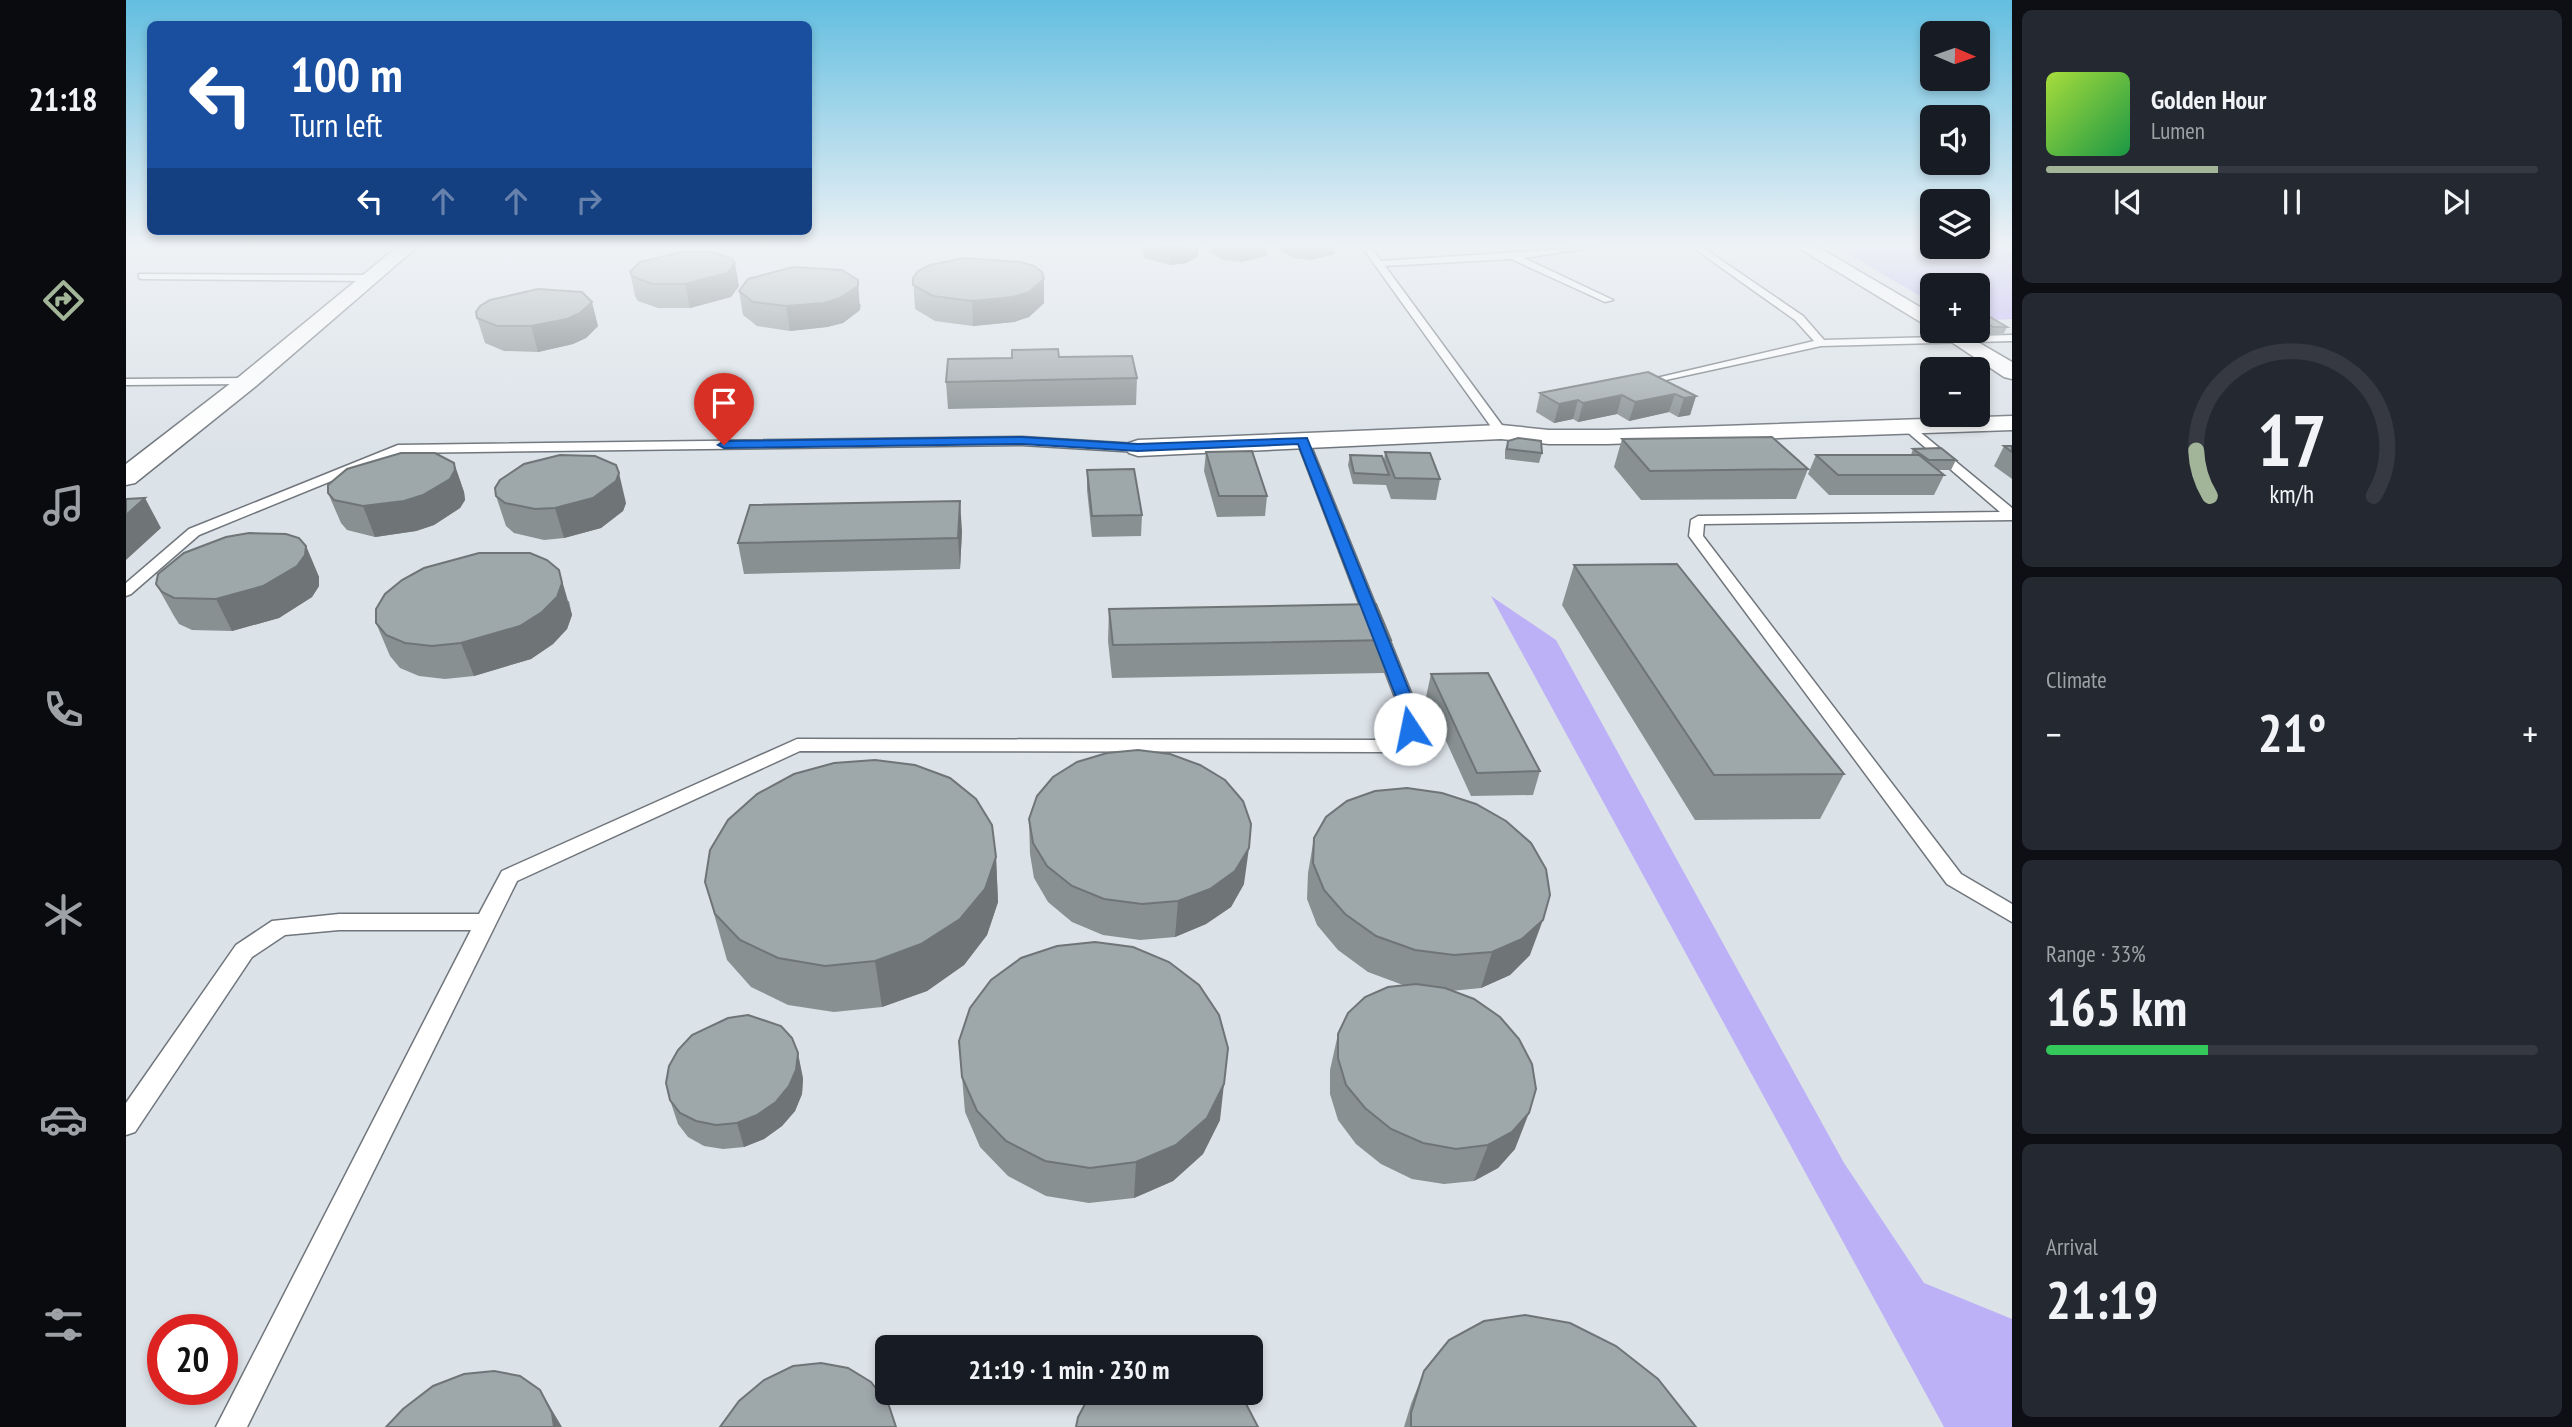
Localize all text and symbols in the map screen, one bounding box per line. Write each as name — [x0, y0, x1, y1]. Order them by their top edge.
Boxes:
north arrow — [1920, 21, 1990, 91]
map controls — [1920, 21, 1990, 427]
text: 100 m — [290, 42, 403, 106]
icon: left — [175, 49, 266, 140]
text: 21:18 — [28, 78, 98, 120]
text: Golden Hour — [2151, 83, 2266, 116]
text: Turn left — [290, 104, 382, 146]
button: sound — [1920, 105, 1990, 175]
text: Lumen — [2151, 116, 2205, 145]
icon: left — [351, 182, 389, 220]
icon: ahead — [424, 182, 462, 220]
icon: ahead — [497, 182, 535, 220]
icon: right — [570, 182, 608, 220]
icon: previous — [2109, 183, 2147, 221]
icon: pause — [2273, 183, 2311, 221]
icon: next — [2437, 183, 2475, 221]
button: layers — [1920, 189, 1990, 259]
button: + — [1920, 273, 1990, 343]
icon: directions — [39, 276, 88, 325]
button: − — [1920, 357, 1990, 427]
pin — [694, 373, 754, 445]
icon: arrive — [705, 384, 743, 422]
text: 17 — [2257, 393, 2327, 487]
text: km/h — [2270, 478, 2314, 510]
icon: music — [39, 481, 88, 530]
text: Climate — [2046, 665, 2107, 694]
icon: phone — [39, 685, 88, 734]
position arrow — [1373, 692, 1447, 766]
text: 21° — [2258, 699, 2326, 766]
text: − — [2046, 709, 2062, 758]
text: + — [2522, 709, 2538, 758]
icon: climate — [39, 890, 88, 939]
text: Range · 33% — [2046, 939, 2146, 968]
text: 165 km — [2046, 973, 2187, 1040]
icon: car — [39, 1095, 88, 1144]
text: Arrival — [2046, 1232, 2098, 1261]
text: 21:19 — [2046, 1266, 2158, 1333]
icon: filters — [39, 1300, 88, 1349]
speed limit sign: 20 — [147, 1314, 238, 1405]
text: 21:19 · 1 min · 230 m — [969, 1353, 1169, 1386]

